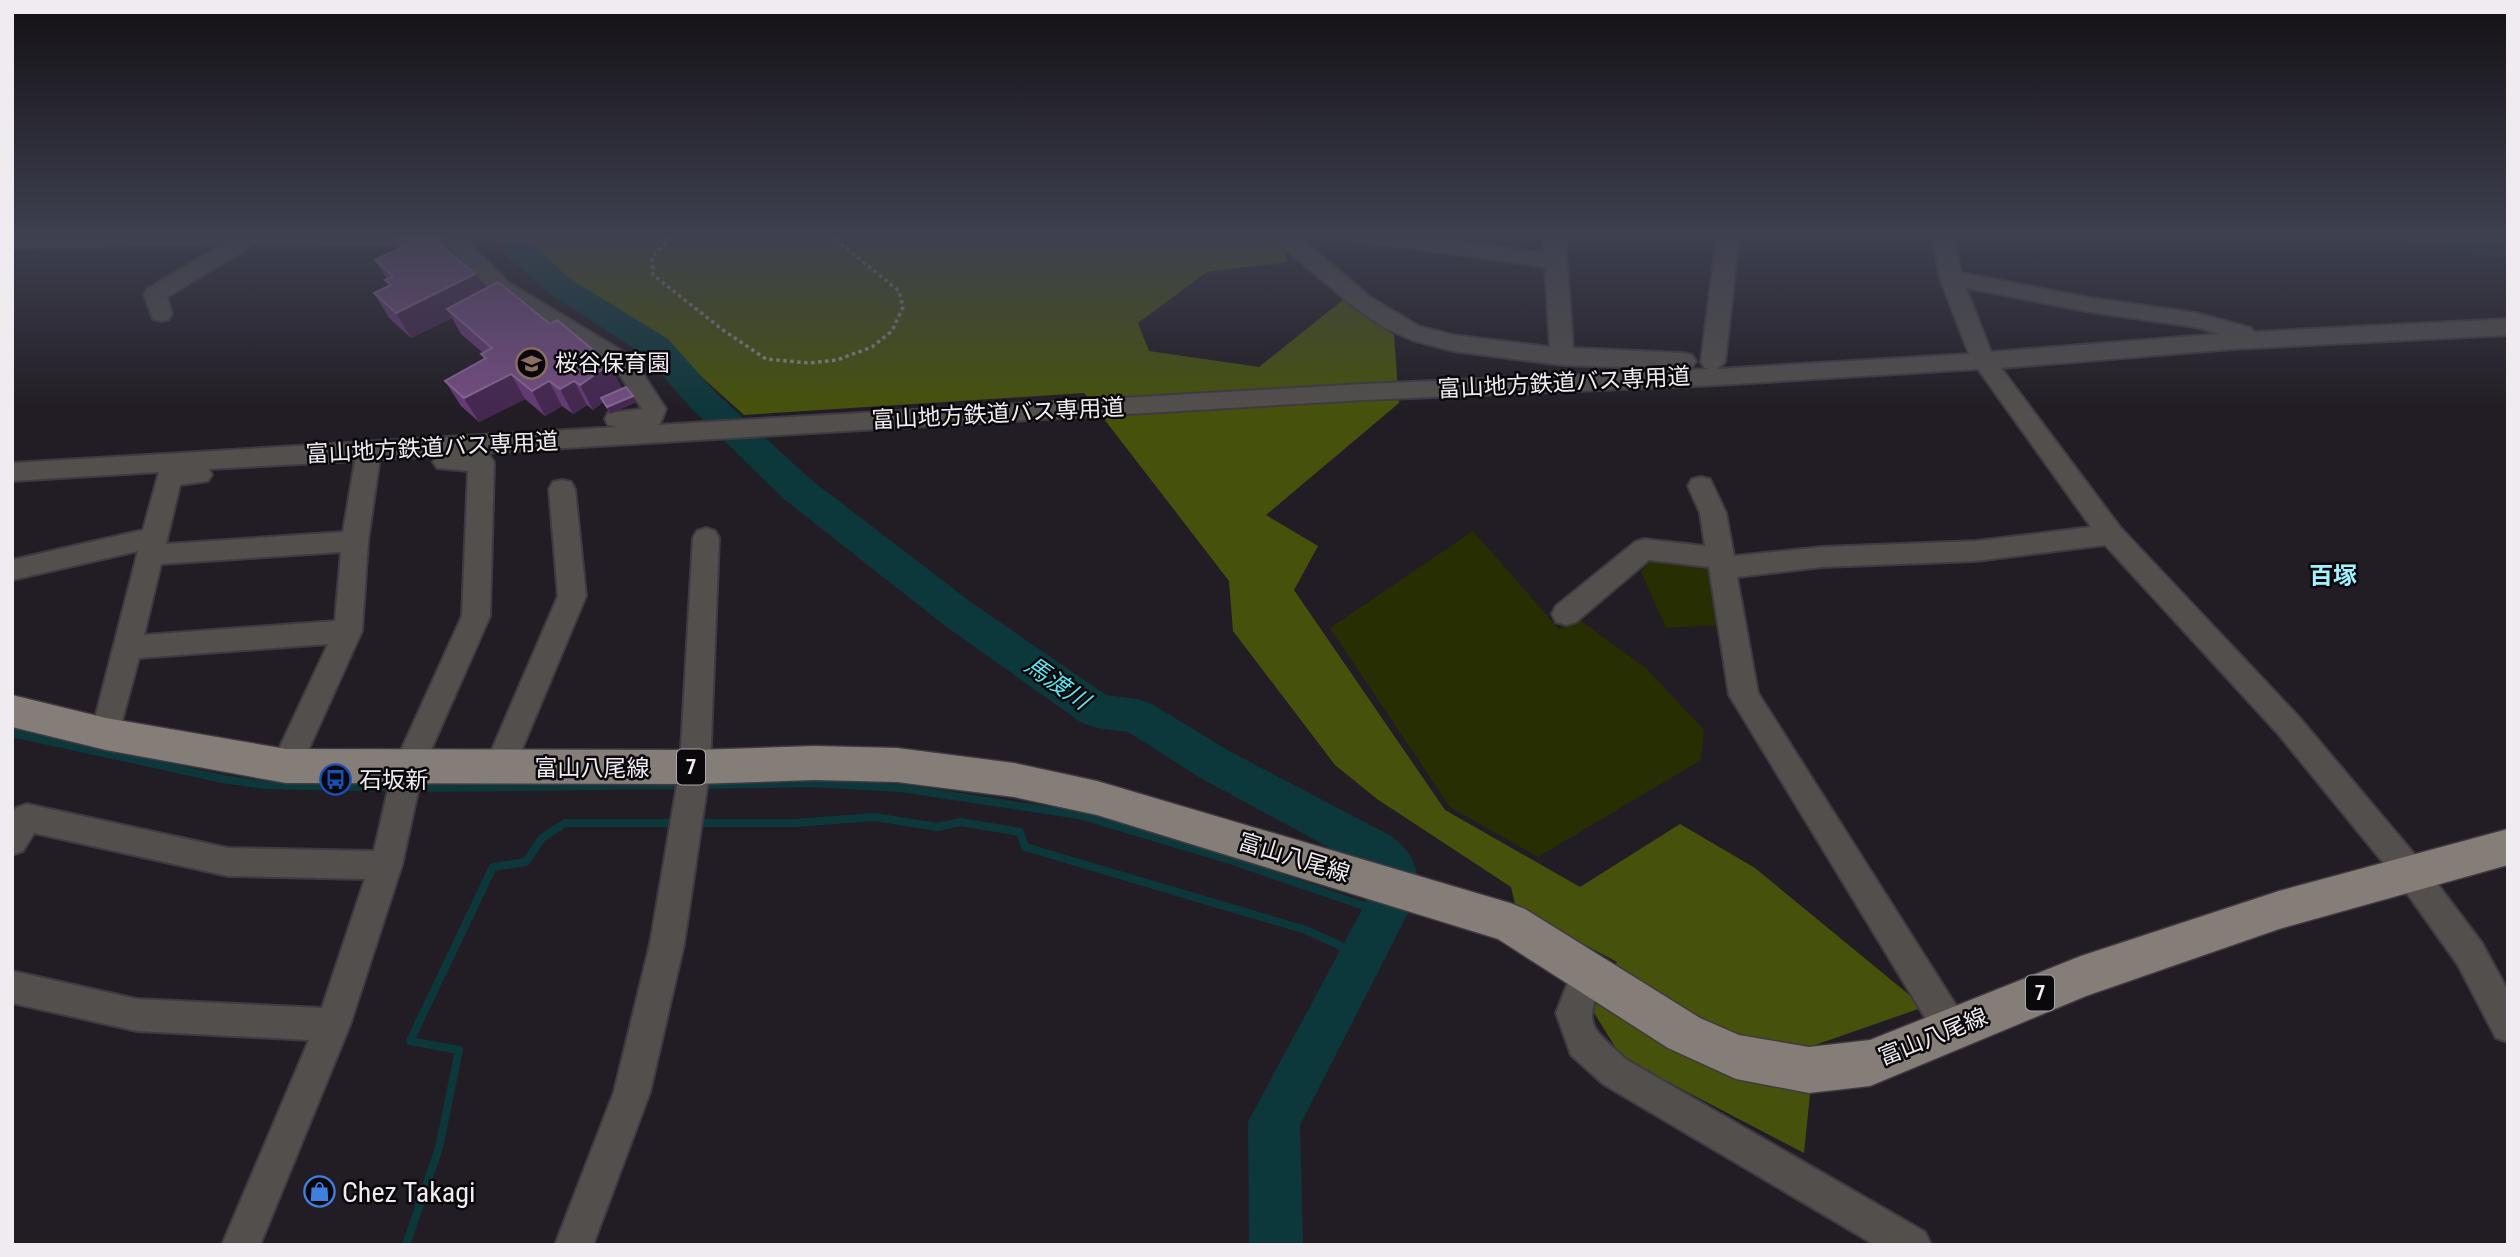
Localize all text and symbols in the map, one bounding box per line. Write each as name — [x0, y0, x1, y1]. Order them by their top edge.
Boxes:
school or university icon: 桜谷保育園 — [515, 346, 549, 380]
place label: 桜谷保育園 — [555, 350, 670, 377]
street label: 富山地方鉄道バス専用道 — [1437, 363, 1691, 403]
street label: 富山地方鉄道バス専用道 — [871, 394, 1125, 434]
street label: 富山地方鉄道バス専用道 — [305, 428, 559, 468]
district label: 百塚 — [2309, 562, 2357, 590]
water label: 馬渡川 — [1019, 651, 1097, 717]
road number: 7 — [677, 750, 705, 784]
street label: 富山八尾線 — [535, 755, 650, 782]
bus stop icon: 石坂新 — [319, 763, 353, 797]
place label: 石坂新 — [359, 767, 428, 794]
street label: 富山八尾線 — [1235, 828, 1353, 888]
road number: 7 — [2026, 976, 2054, 1010]
street label: 富山八尾線 — [1875, 1003, 1991, 1071]
shop icon: Chez Takagi — [302, 1175, 336, 1209]
place label: Chez Takagi — [342, 1176, 475, 1209]

